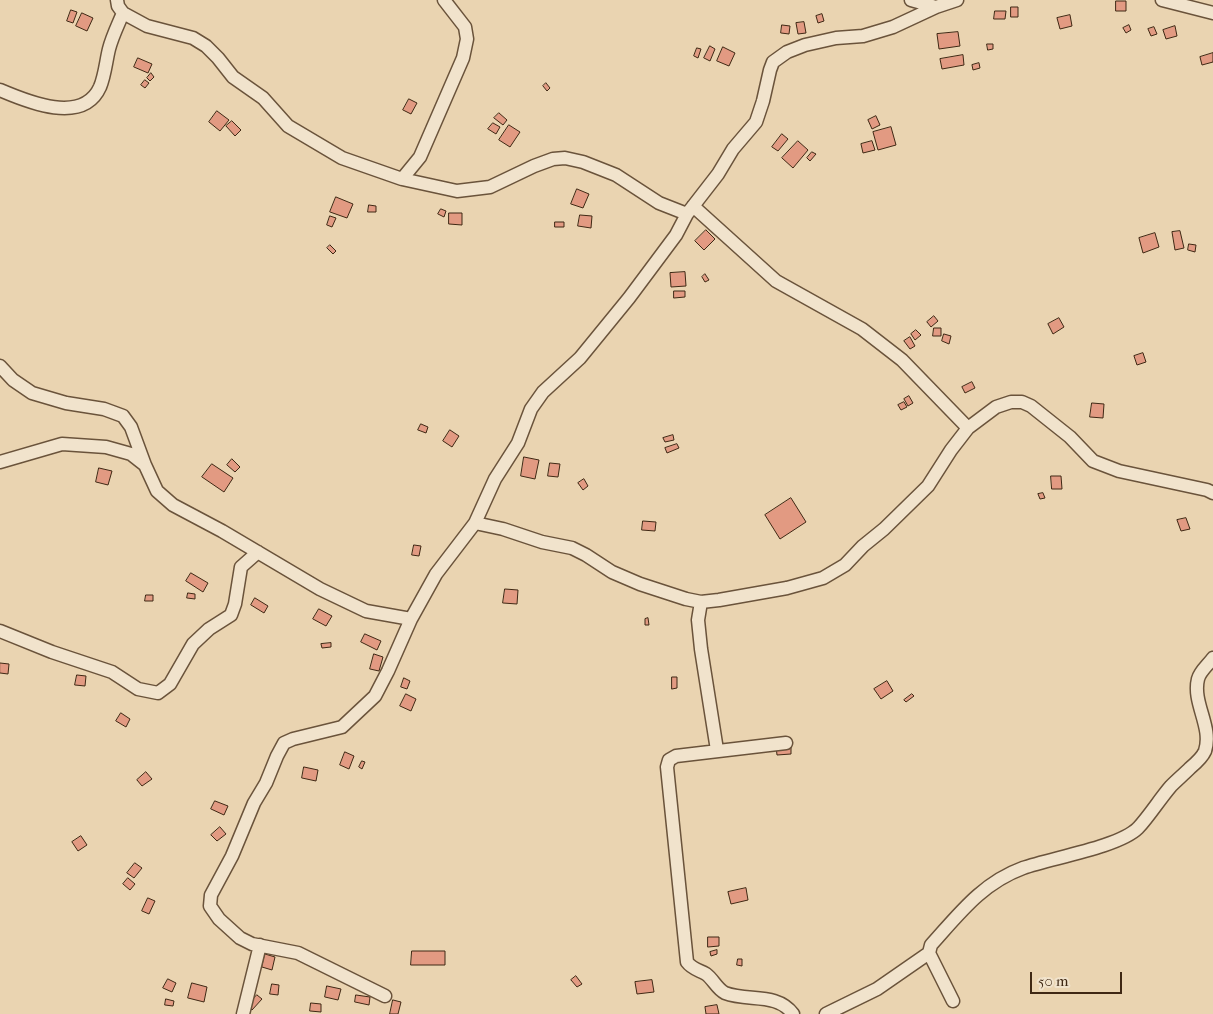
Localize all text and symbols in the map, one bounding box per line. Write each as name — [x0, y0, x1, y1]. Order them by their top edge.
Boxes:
scale bar — [1033, 962, 1126, 994]
text: 50 m — [1038, 972, 1068, 990]

